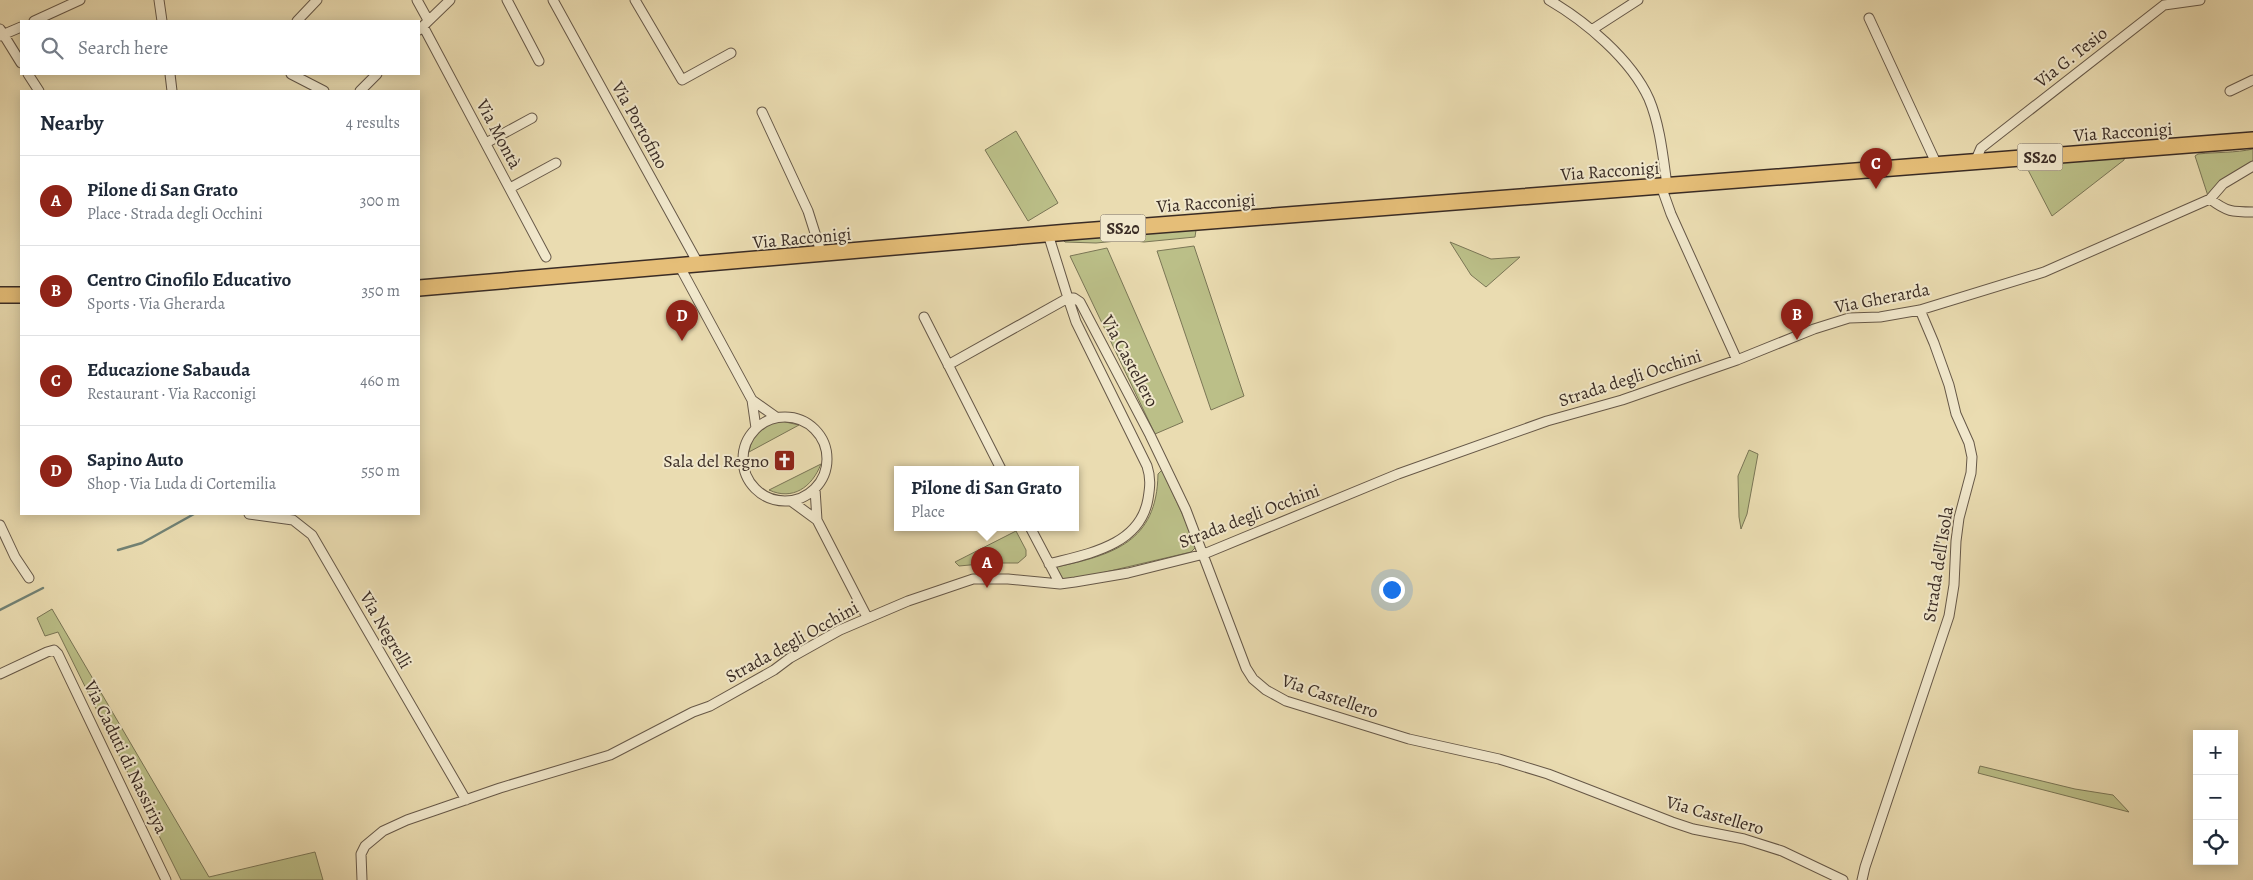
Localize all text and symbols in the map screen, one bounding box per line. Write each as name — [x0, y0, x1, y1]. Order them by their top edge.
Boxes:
search box — [20, 20, 420, 75]
street label: Via G. Tesio — [2029, 21, 2112, 94]
icon: search — [38, 34, 66, 62]
text: Search here — [78, 35, 168, 61]
street label: Via Portofino — [606, 76, 674, 173]
street label: Via Montà — [470, 94, 528, 173]
text: Nearby — [40, 109, 103, 137]
text: 4 results — [346, 112, 400, 134]
street label: Via Racconigi — [2072, 117, 2173, 147]
road number: SS20 — [2018, 144, 2062, 170]
pin: C — [1860, 148, 1892, 189]
street label: Via Racconigi — [1559, 156, 1660, 186]
text: Pilone di San Grato — [87, 177, 238, 203]
street label: Via Racconigi — [1155, 188, 1256, 218]
text: A — [51, 190, 61, 212]
text: 300 m — [360, 190, 400, 212]
text: Place · Strada degli Occhini — [87, 203, 263, 225]
road number: SS20 — [1100, 214, 1146, 242]
street label: Via Racconigi — [751, 222, 852, 254]
text: Centro Cinofilo Educativo — [87, 267, 291, 293]
street label: Via Gherarda — [1831, 277, 1932, 319]
text: B — [51, 280, 61, 302]
text: 350 m — [361, 280, 400, 302]
text: Sports · Via Gherarda — [87, 293, 225, 315]
pin: B — [1781, 299, 1813, 340]
pin: D — [666, 300, 698, 341]
street label: Via Castellero — [1095, 310, 1164, 411]
street label: Strada degli Occhini — [1555, 344, 1705, 412]
text: Educazione Sabauda — [87, 357, 250, 383]
text: C — [51, 370, 61, 392]
text: 460 m — [360, 370, 400, 392]
text: Restaurant · Via Racconigi — [87, 383, 256, 405]
text: Sapino Auto — [87, 447, 184, 473]
place label: Sala del Regno — [663, 449, 769, 473]
church icon: Sala del Regno — [773, 449, 797, 473]
text: D — [50, 460, 62, 482]
text: 550 m — [361, 460, 400, 482]
popup — [894, 466, 1079, 531]
text: Shop · Via Luda di Cortemilia — [87, 473, 276, 495]
text: Pilone di San Grato — [911, 475, 1062, 501]
street label: Strada degli Occhini — [1175, 478, 1323, 554]
text: Place — [911, 501, 945, 523]
street label: Strada dell'Isola — [1917, 504, 1959, 624]
pin: A — [971, 547, 1003, 588]
your location — [1379, 577, 1405, 603]
street label: Via Negrelli — [354, 586, 418, 673]
street label: Strada degli Occhini — [721, 595, 863, 689]
street label: Via Castellero — [1278, 668, 1382, 724]
street label: Via Caduti di Nassiriya — [78, 675, 174, 838]
map controls — [2193, 730, 2238, 865]
button: + — [2193, 730, 2238, 775]
button: − — [2193, 775, 2238, 820]
street label: Via Castellero — [1662, 789, 1767, 840]
button: locate — [2193, 820, 2238, 865]

